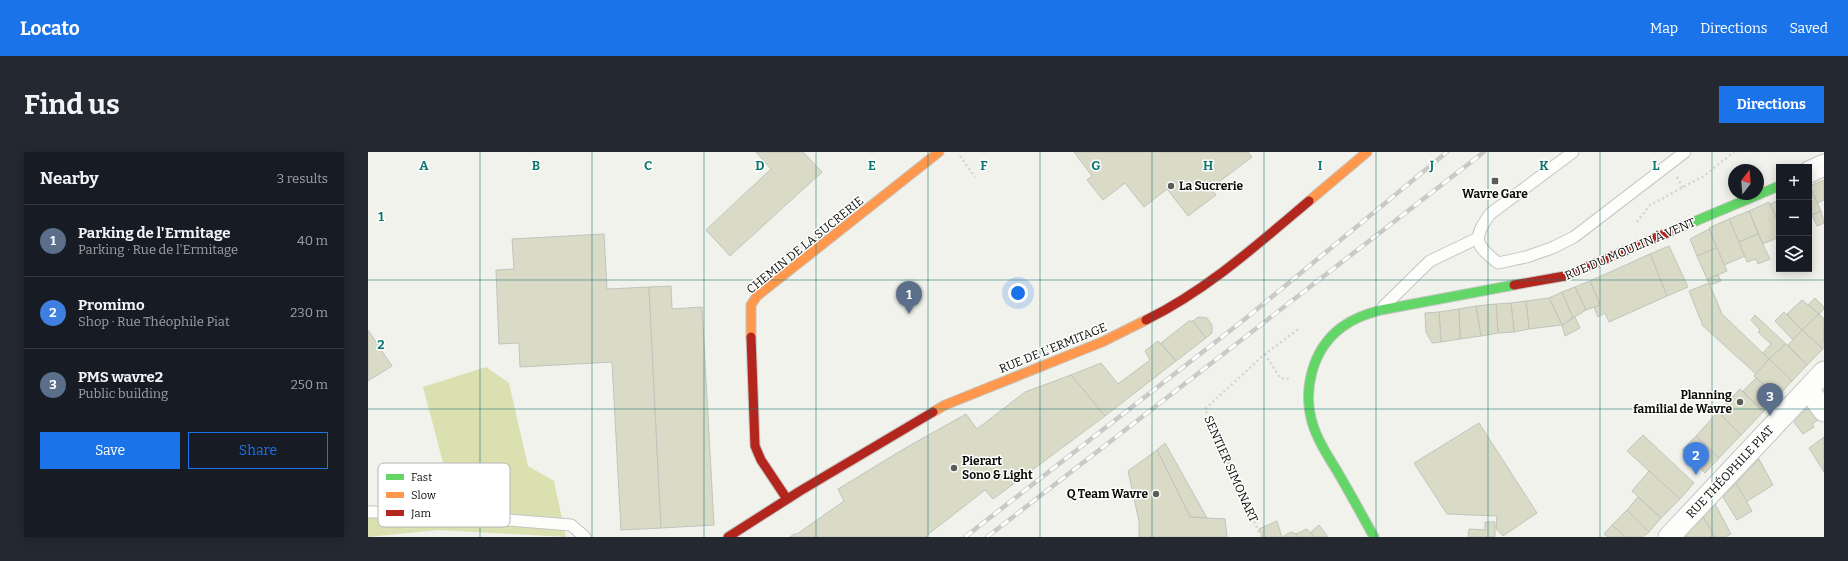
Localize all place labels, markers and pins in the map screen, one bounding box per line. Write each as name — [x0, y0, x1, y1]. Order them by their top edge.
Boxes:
marker: Wavre Gare — [1490, 176, 1500, 186]
place label: La Sucrerie — [1179, 179, 1244, 193]
marker: La Sucrerie — [1166, 181, 1176, 191]
place label: Wavre Gare — [1462, 187, 1528, 201]
pin: 1 — [896, 281, 922, 314]
pin: 3 — [1757, 383, 1783, 416]
place label: Planning familial de Wavre — [1633, 388, 1732, 416]
marker: Planning familial de Wavre — [1735, 397, 1745, 407]
pin: 2 — [1683, 442, 1709, 475]
place label: Pierart Sono & Light — [962, 454, 1033, 482]
marker: Pierart Sono & Light — [949, 463, 959, 473]
place label: Q Team Wavre — [1067, 487, 1148, 501]
marker: Q Team Wavre — [1151, 489, 1161, 499]

